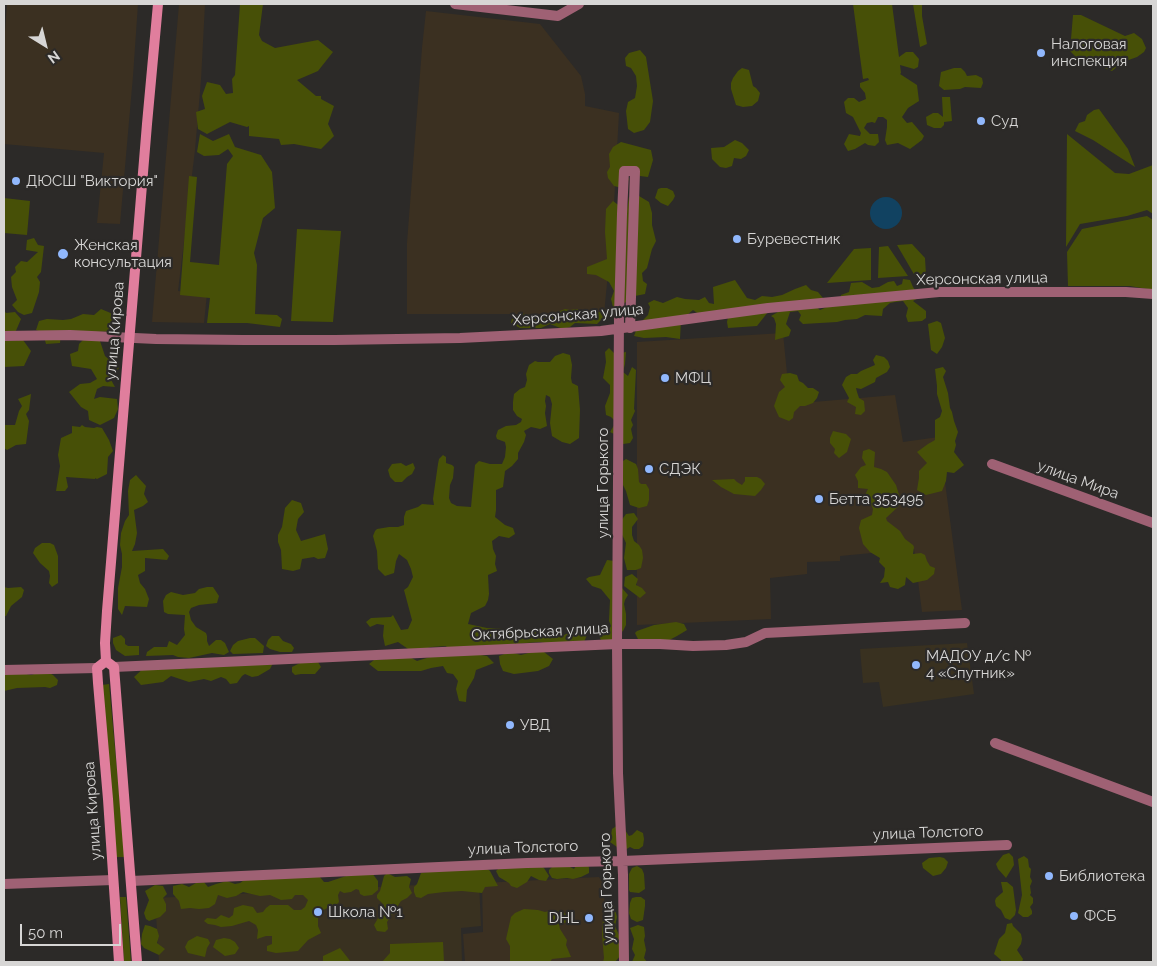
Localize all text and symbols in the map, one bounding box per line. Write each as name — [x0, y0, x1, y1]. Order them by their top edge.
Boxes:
north arrow — [20, 20, 70, 70]
place label: Налоговая инспекция — [1051, 35, 1127, 70]
marker: Налоговая инспекция — [1035, 47, 1047, 59]
text: N — [45, 48, 63, 67]
place label: Суд — [991, 112, 1018, 130]
marker: Суд — [975, 115, 987, 127]
place label: ДЮСШ "Виктория" — [26, 172, 158, 190]
marker: ДЮСШ "Виктория" — [10, 175, 22, 187]
place label: Буревестник — [747, 230, 841, 248]
marker: Буревестник — [731, 233, 743, 245]
place label: Женская консультация — [74, 236, 172, 271]
marker: Женская консультация — [56, 247, 70, 261]
street label: Херсонская улица — [916, 269, 1048, 289]
street label: улица Кирова — [102, 281, 128, 381]
street label: Херсонская улица — [512, 300, 644, 330]
place label: МФЦ — [675, 369, 711, 387]
marker: МФЦ — [659, 372, 671, 384]
street label: улица Горького — [594, 428, 612, 538]
street label: улица Мира — [1035, 457, 1121, 503]
place label: СДЭК — [659, 460, 701, 478]
marker: СДЭК — [643, 463, 655, 475]
place label: Бетта 353495 — [829, 490, 923, 508]
marker: Бетта 353495 — [813, 493, 825, 505]
street label: Октябрьская улица — [471, 619, 609, 645]
place label: МАДОУ д/с № 4 «Спутник» — [926, 647, 1031, 682]
marker: МАДОУ д/с № 4 «Спутник» — [910, 659, 922, 671]
place label: УВД — [520, 716, 550, 734]
marker: УВД — [504, 719, 516, 731]
street label: улица Кирова — [81, 761, 105, 861]
street label: улица Толстого — [872, 822, 984, 844]
street label: улица Горького — [596, 832, 618, 944]
street label: улица Толстого — [467, 837, 579, 859]
place label: Библиотека — [1059, 867, 1145, 885]
marker: Библиотека — [1043, 870, 1055, 882]
place label: Школа №1 — [328, 903, 403, 921]
marker: Школа №1 — [312, 906, 324, 918]
place label: ФСБ — [1084, 907, 1116, 925]
place label: DHL — [548, 909, 579, 927]
marker: ФСБ — [1068, 910, 1080, 922]
marker: DHL — [583, 912, 595, 924]
scale bar — [22, 914, 124, 946]
text: 50 m — [28, 924, 63, 942]

